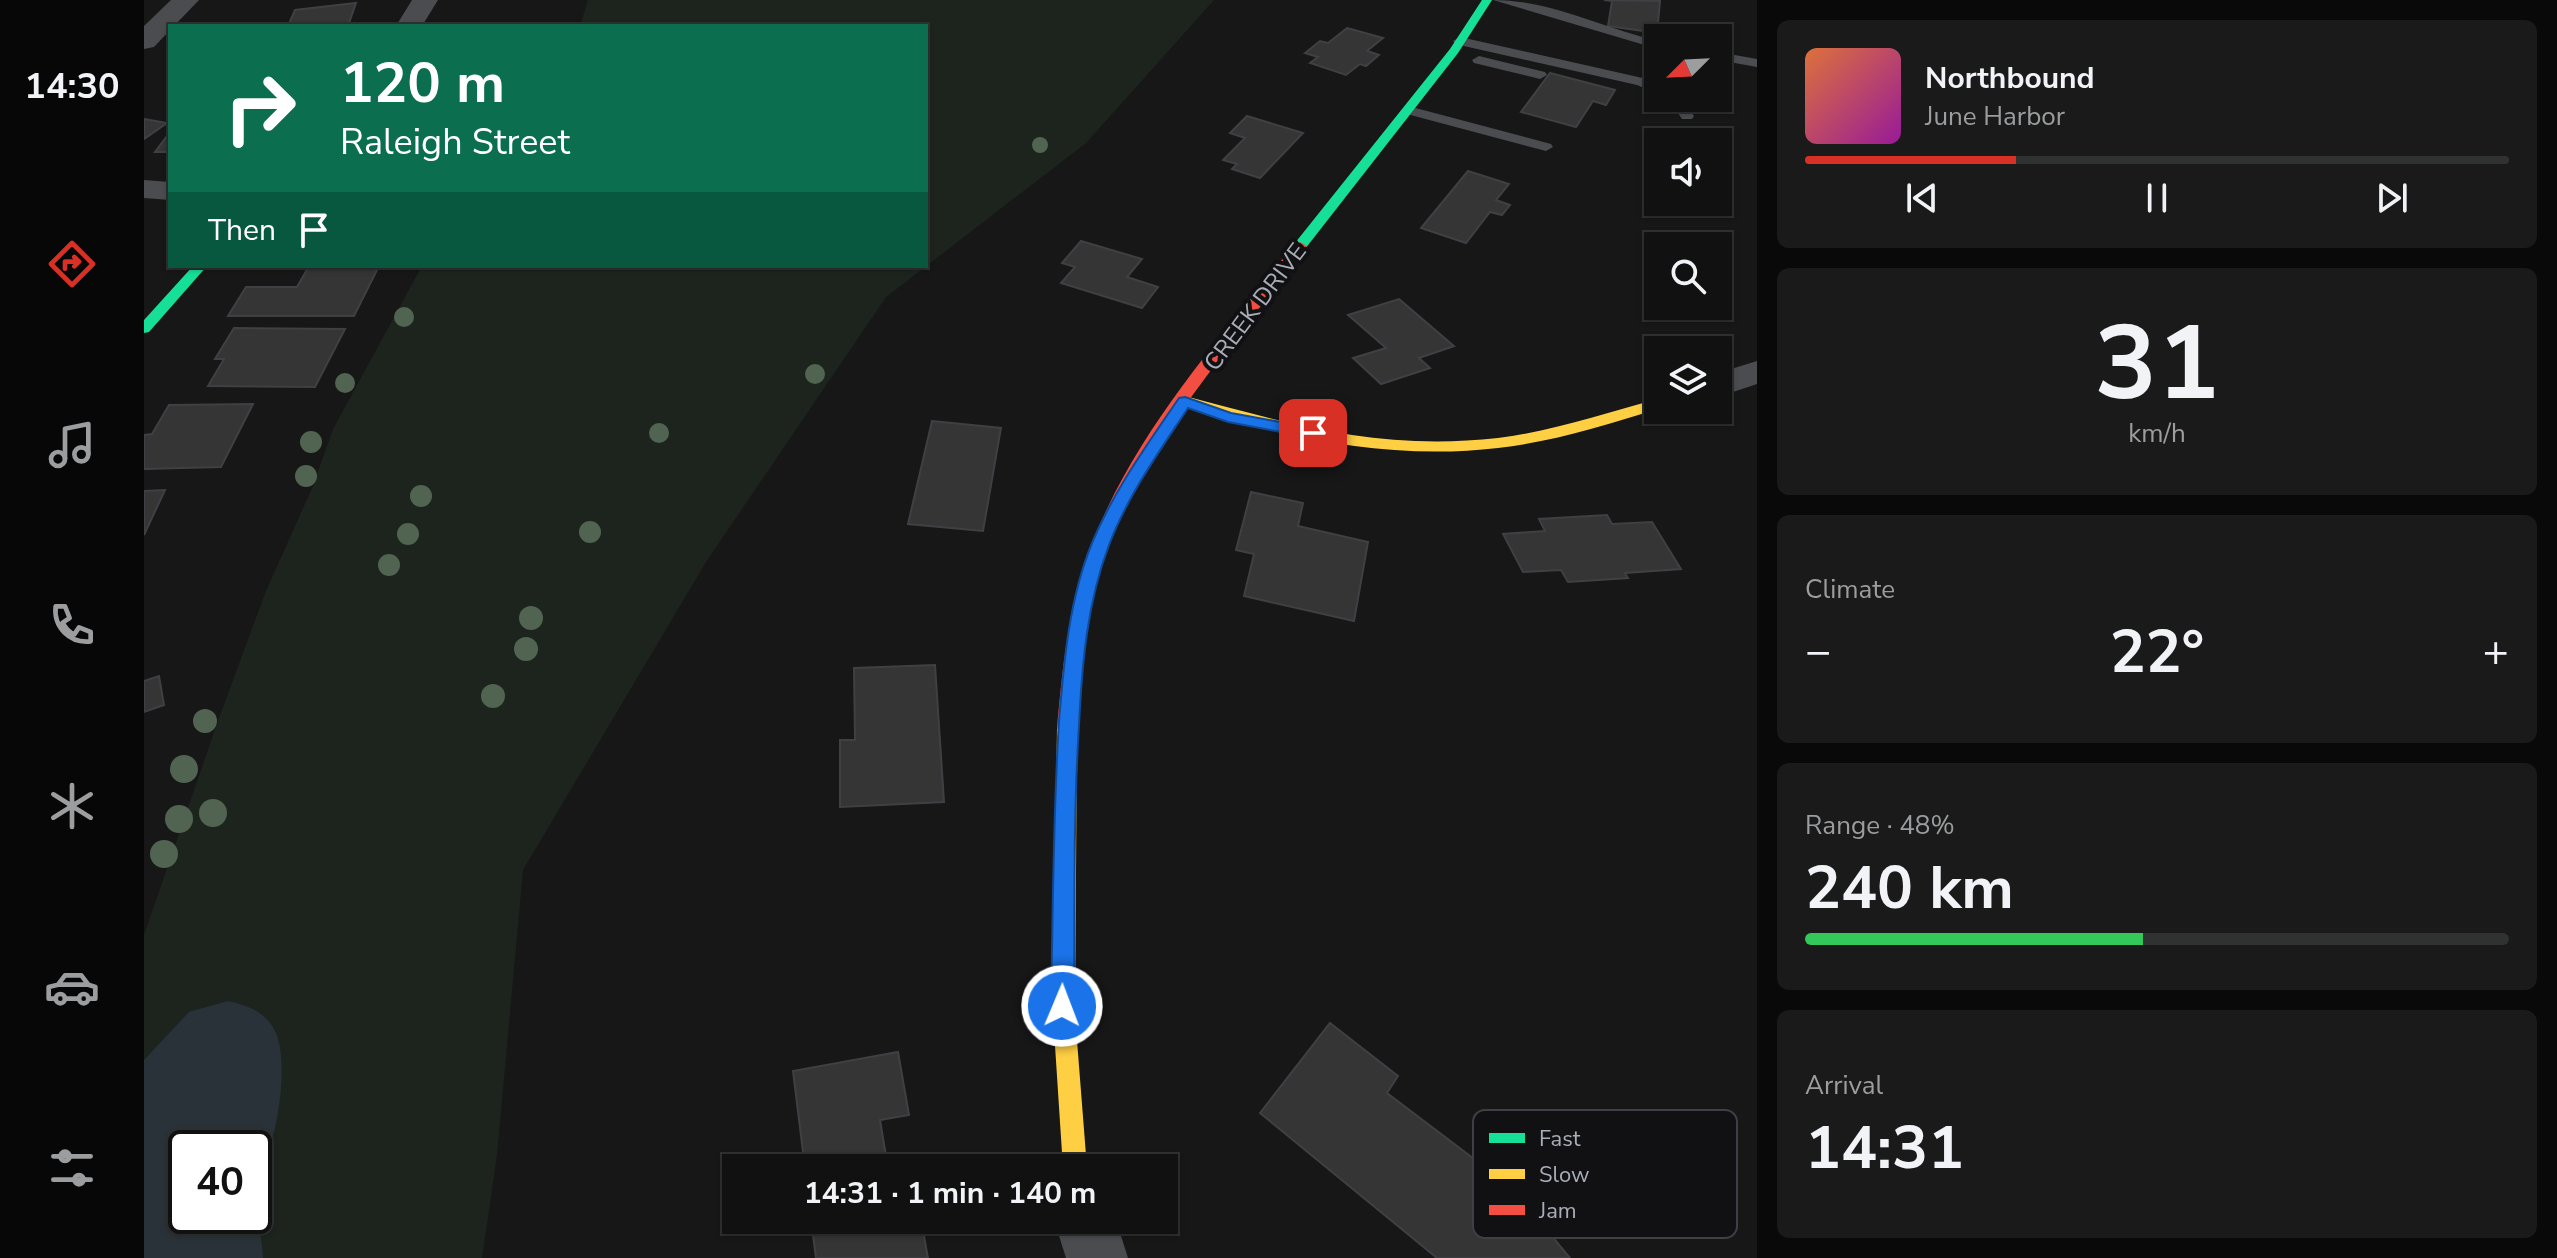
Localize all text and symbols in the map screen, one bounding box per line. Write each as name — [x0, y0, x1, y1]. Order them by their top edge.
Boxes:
north arrow — [1644, 24, 1732, 112]
map controls — [1644, 24, 1732, 424]
text: 120 m — [340, 45, 505, 122]
icon: right — [208, 56, 312, 160]
text: Northbound — [1925, 58, 2095, 99]
text: 14:30 — [24, 62, 120, 111]
text: June Harbor — [1925, 99, 2065, 134]
text: Raleigh Street — [340, 118, 570, 167]
button: sound — [1644, 128, 1732, 216]
icon: previous — [1900, 176, 1944, 220]
icon: pause — [2135, 176, 2179, 220]
icon: next — [2370, 176, 2414, 220]
icon: arrive — [292, 208, 336, 252]
text: Then — [208, 210, 276, 251]
button: search — [1644, 232, 1732, 320]
icon: directions — [44, 236, 100, 292]
street label: CREEK DRIVE — [1197, 237, 1313, 377]
text: 31 — [2095, 293, 2219, 435]
button: layers — [1644, 336, 1732, 424]
pin — [1279, 399, 1347, 467]
icon: arrive — [1291, 411, 1335, 455]
text: km/h — [2128, 416, 2186, 451]
icon: music — [44, 417, 100, 473]
text: Climate — [1805, 572, 1895, 607]
icon: phone — [44, 597, 100, 653]
text: 22° — [2110, 611, 2204, 693]
text: − — [1805, 622, 1831, 682]
text: + — [2483, 622, 2509, 682]
icon: climate — [44, 778, 100, 834]
text: Range · 48% — [1805, 808, 1955, 843]
text: 240 km — [1805, 847, 2014, 929]
icon: car — [44, 959, 100, 1015]
position arrow — [1020, 964, 1104, 1048]
text: Arrival — [1805, 1068, 1883, 1103]
text: 14:31 — [1805, 1107, 1964, 1189]
legend — [1473, 1110, 1737, 1238]
text: Fast — [1539, 1124, 1581, 1154]
speed limit sign: 40 — [168, 1130, 272, 1234]
icon: filters — [44, 1140, 100, 1196]
text: Slow — [1539, 1160, 1590, 1190]
text: 14:31 · 1 min · 140 m — [804, 1173, 1096, 1214]
text: Jam — [1538, 1196, 1577, 1226]

